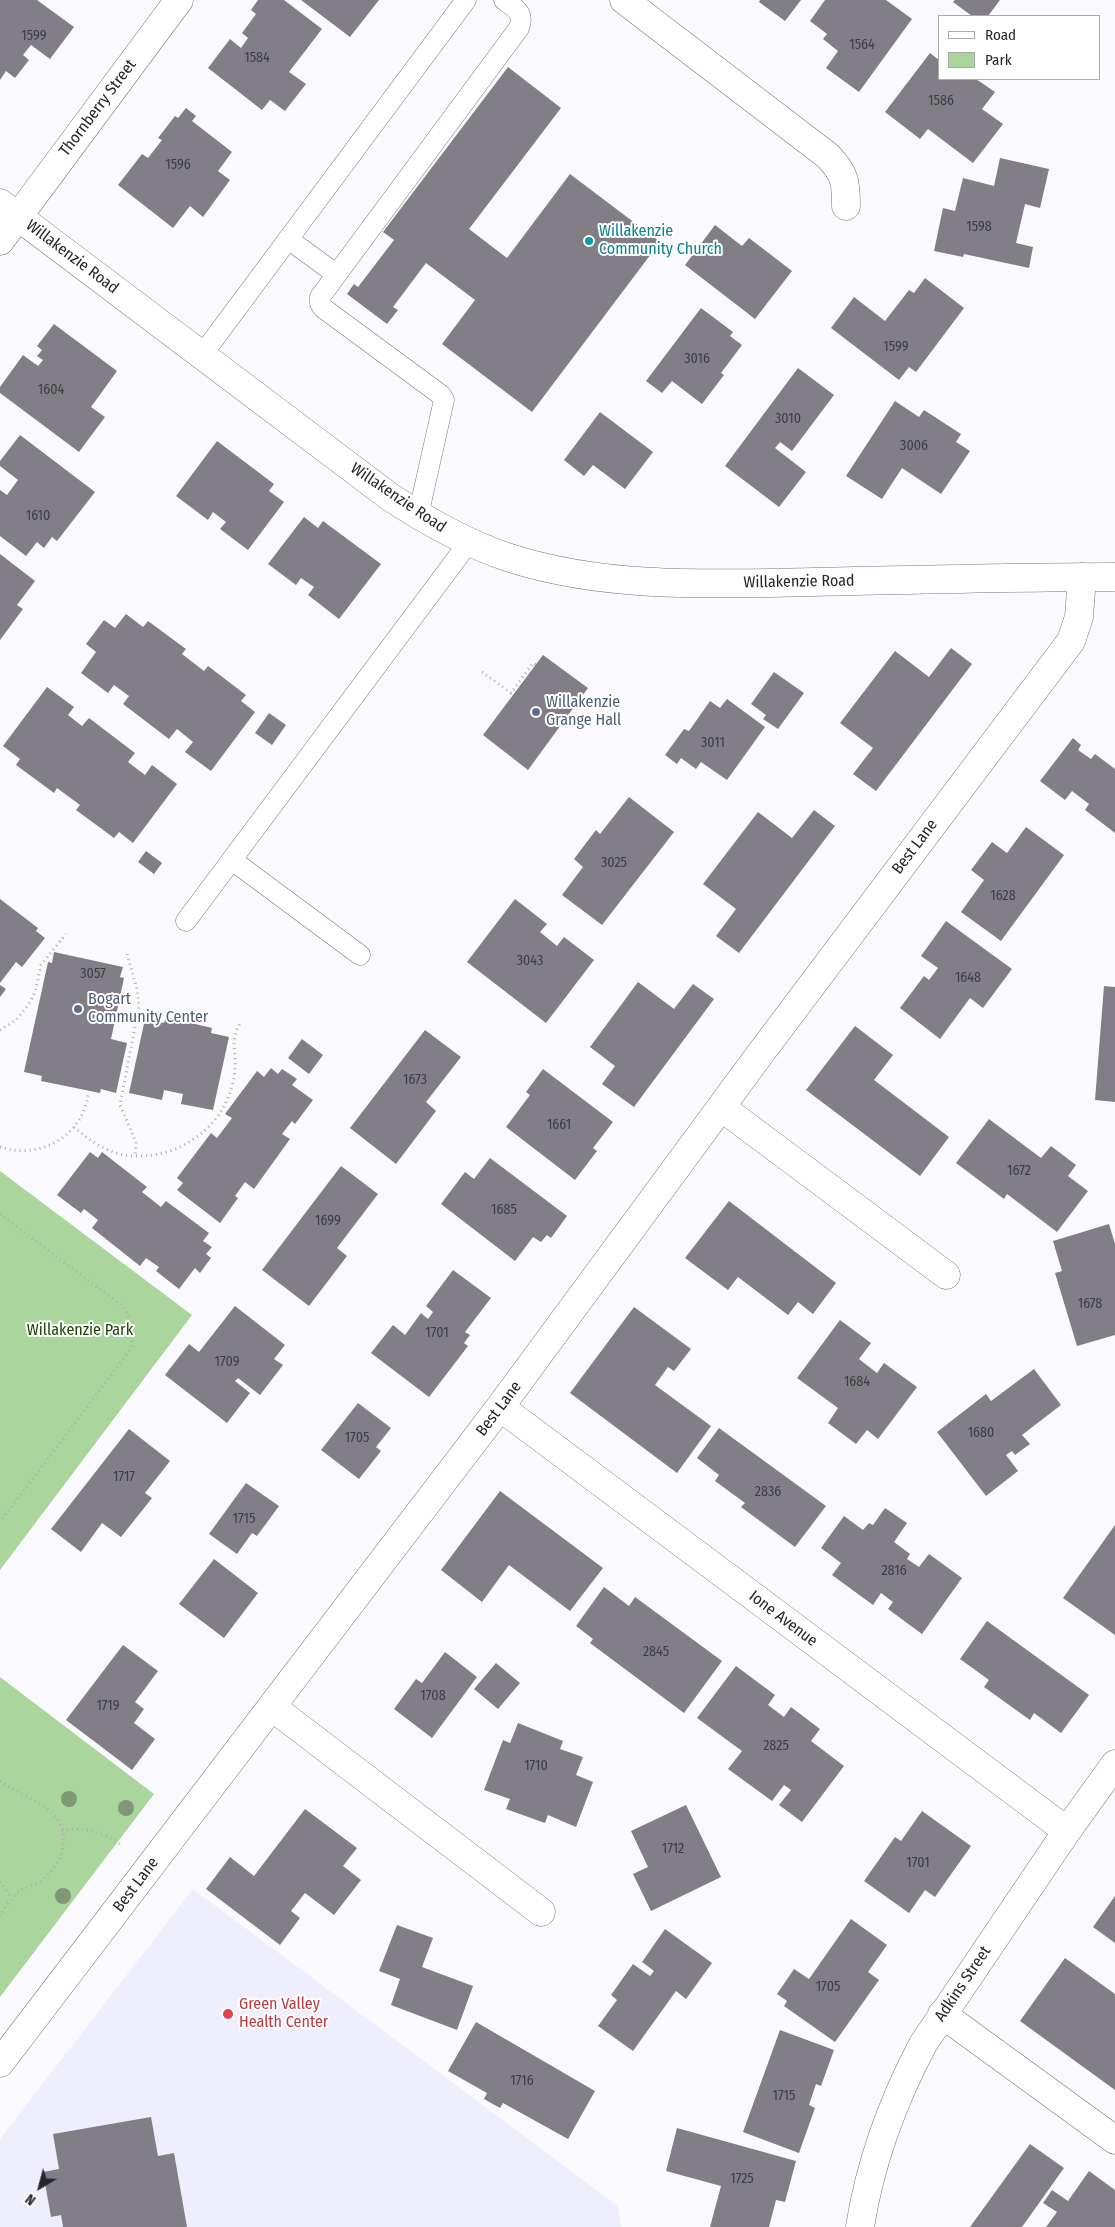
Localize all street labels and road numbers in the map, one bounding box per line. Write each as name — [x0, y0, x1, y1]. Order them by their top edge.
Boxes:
street label: Thornberry Street — [55, 56, 141, 160]
street label: Willakenzie Road — [22, 216, 122, 298]
street label: Willakenzie Road — [347, 459, 449, 537]
street label: Willakenzie Road — [743, 571, 855, 593]
street label: Best Lane — [888, 816, 942, 878]
street label: Best Lane — [472, 1378, 526, 1440]
street label: Ione Avenue — [745, 1587, 821, 1651]
street label: Best Lane — [109, 1854, 163, 1916]
street label: Adkins Street — [931, 1943, 995, 2025]

